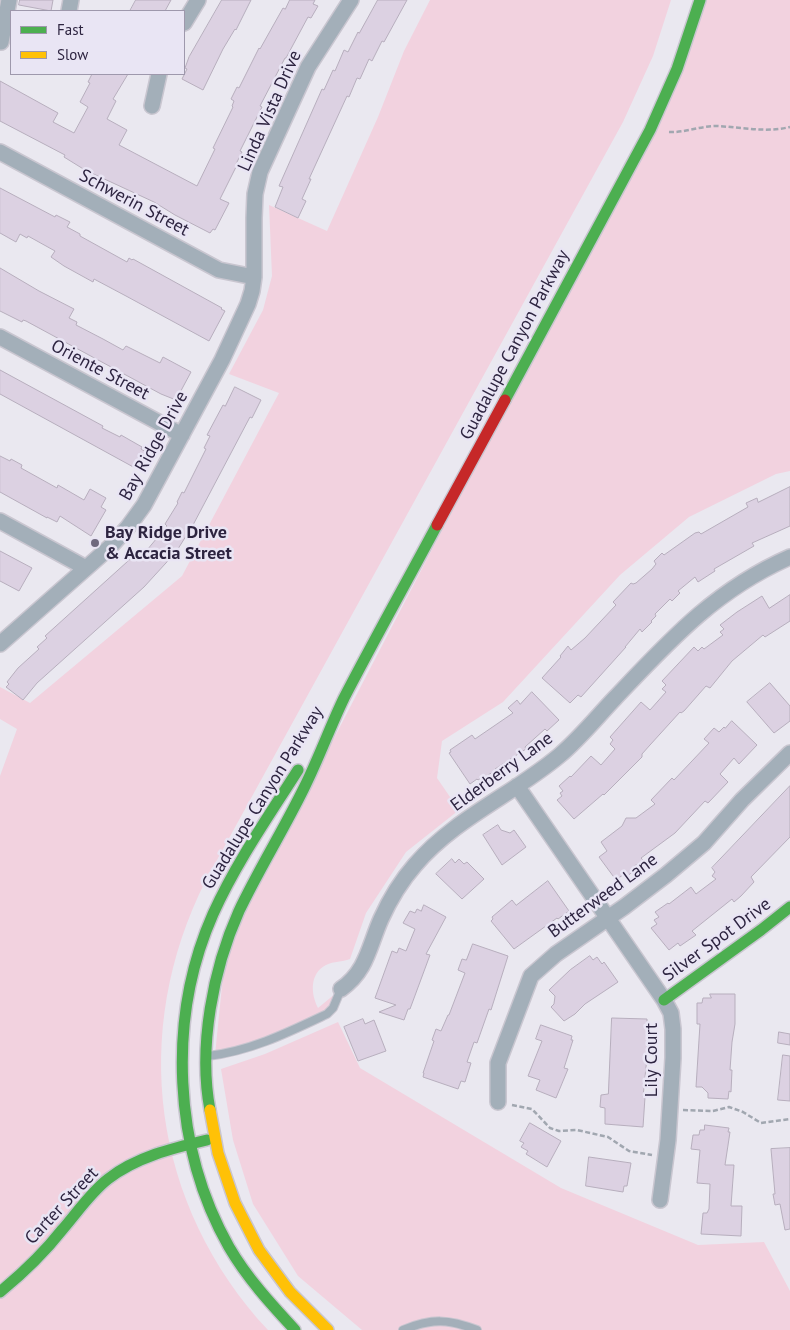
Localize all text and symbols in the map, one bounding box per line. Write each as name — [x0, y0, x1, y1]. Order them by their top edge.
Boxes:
legend — [10, 10, 185, 75]
text: Fast — [57, 20, 84, 39]
text: Slow — [57, 45, 88, 64]
street label: Linda Vista Drive — [234, 47, 306, 175]
street label: Schwerin Street — [75, 165, 193, 241]
street label: Guadalupe Canyon Parkway — [456, 246, 574, 444]
street label: Oriente Street — [47, 335, 153, 405]
street label: Bay Ridge Drive — [115, 387, 193, 505]
place label: Bay Ridge Drive & Accacia Street — [105, 522, 232, 564]
marker: Bay Ridge Drive & Accacia Street — [89, 537, 101, 549]
street label: Guadalupe Canyon Parkway — [198, 702, 328, 894]
street label: Elderberry Lane — [447, 728, 557, 816]
street label: Butterweed Lane — [544, 849, 662, 943]
street label: Silver Spot Drive — [659, 894, 775, 986]
street label: Lily Court — [641, 1023, 663, 1097]
street label: Carter Street — [21, 1163, 103, 1249]

